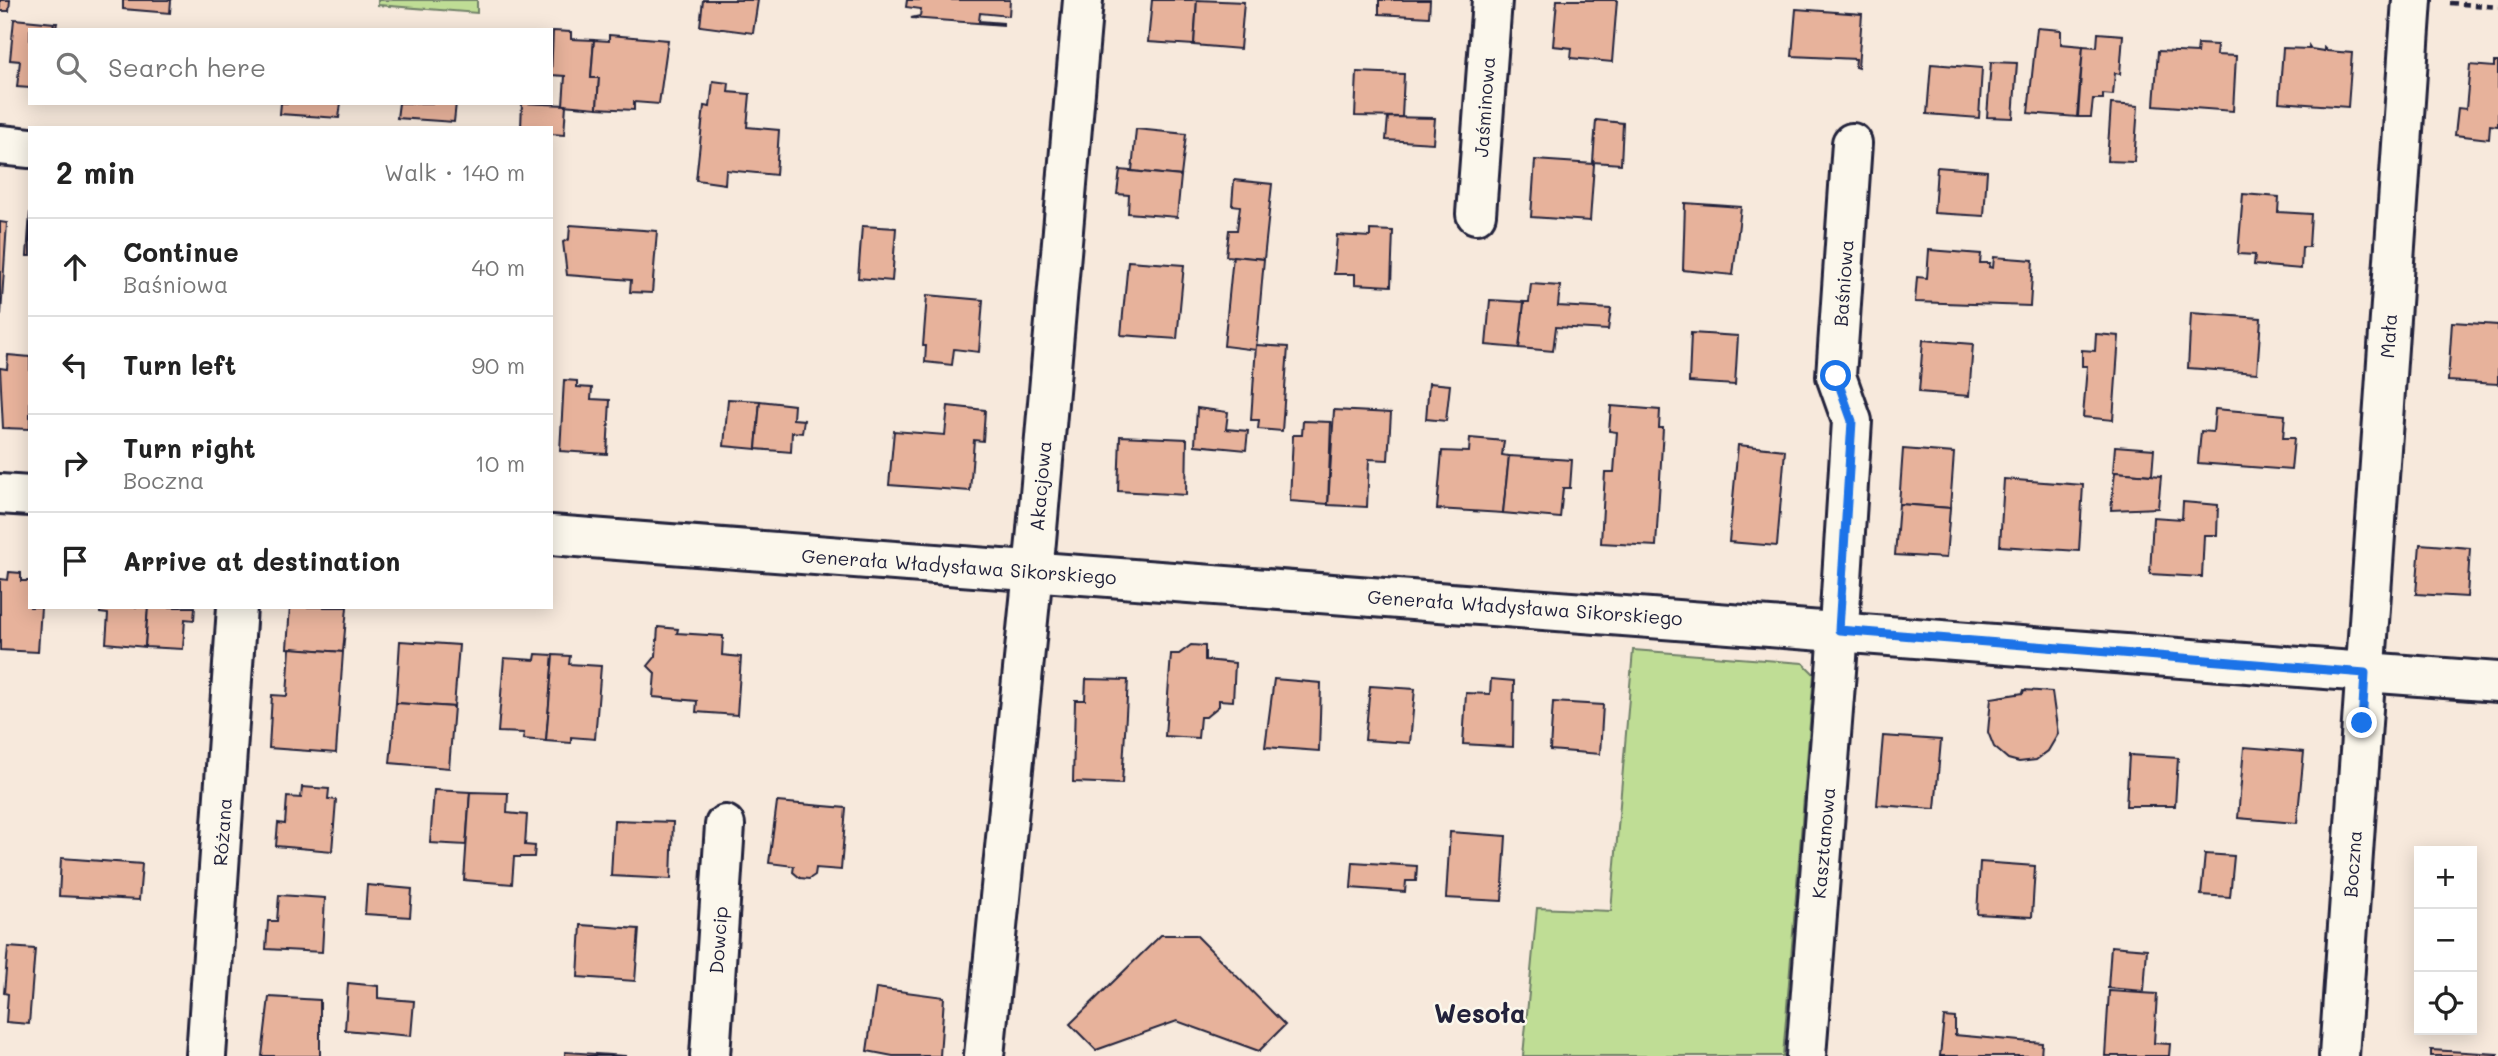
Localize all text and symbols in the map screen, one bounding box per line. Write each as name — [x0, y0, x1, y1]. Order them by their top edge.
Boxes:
search box — [28, 28, 553, 105]
icon: search — [52, 48, 90, 86]
text: Search here — [108, 50, 266, 84]
street label: Jaśminowa — [1468, 56, 1500, 158]
text: 2 min — [56, 152, 135, 192]
text: Walk · 140 m — [384, 157, 525, 187]
text: Continue — [123, 235, 239, 269]
street label: Baśniowa — [1827, 239, 1859, 327]
icon: ahead — [56, 248, 94, 286]
text: 40 m — [472, 252, 525, 282]
text: Baśniowa — [123, 269, 228, 299]
street label: Mała — [2374, 313, 2402, 359]
icon: left — [56, 346, 94, 384]
text: Turn left — [123, 348, 236, 382]
text: 90 m — [472, 350, 525, 380]
route start — [1820, 360, 1851, 391]
text: Turn right — [123, 431, 256, 465]
street label: Akacjowa — [1024, 440, 1056, 532]
icon: right — [56, 444, 94, 482]
text: 10 m — [475, 448, 525, 478]
text: Boczna — [123, 465, 204, 495]
icon: arrive — [56, 542, 94, 580]
street label: Generała Władysława Sikorskiego — [801, 543, 1117, 589]
text: Arrive at destination — [123, 544, 400, 578]
street label: Generała Władysława Sikorskiego — [1367, 584, 1683, 630]
route end — [2346, 707, 2377, 738]
street label: Kasztanowa — [1806, 786, 1840, 900]
street label: Różana — [207, 797, 237, 867]
street label: Boczna — [2337, 830, 2367, 898]
map controls — [2414, 846, 2477, 1035]
button: + — [2414, 846, 2477, 909]
street label: Dowcip — [703, 905, 733, 975]
button: − — [2414, 909, 2477, 972]
button: locate — [2414, 972, 2477, 1035]
district label: Wesoła — [1434, 996, 1526, 1030]

